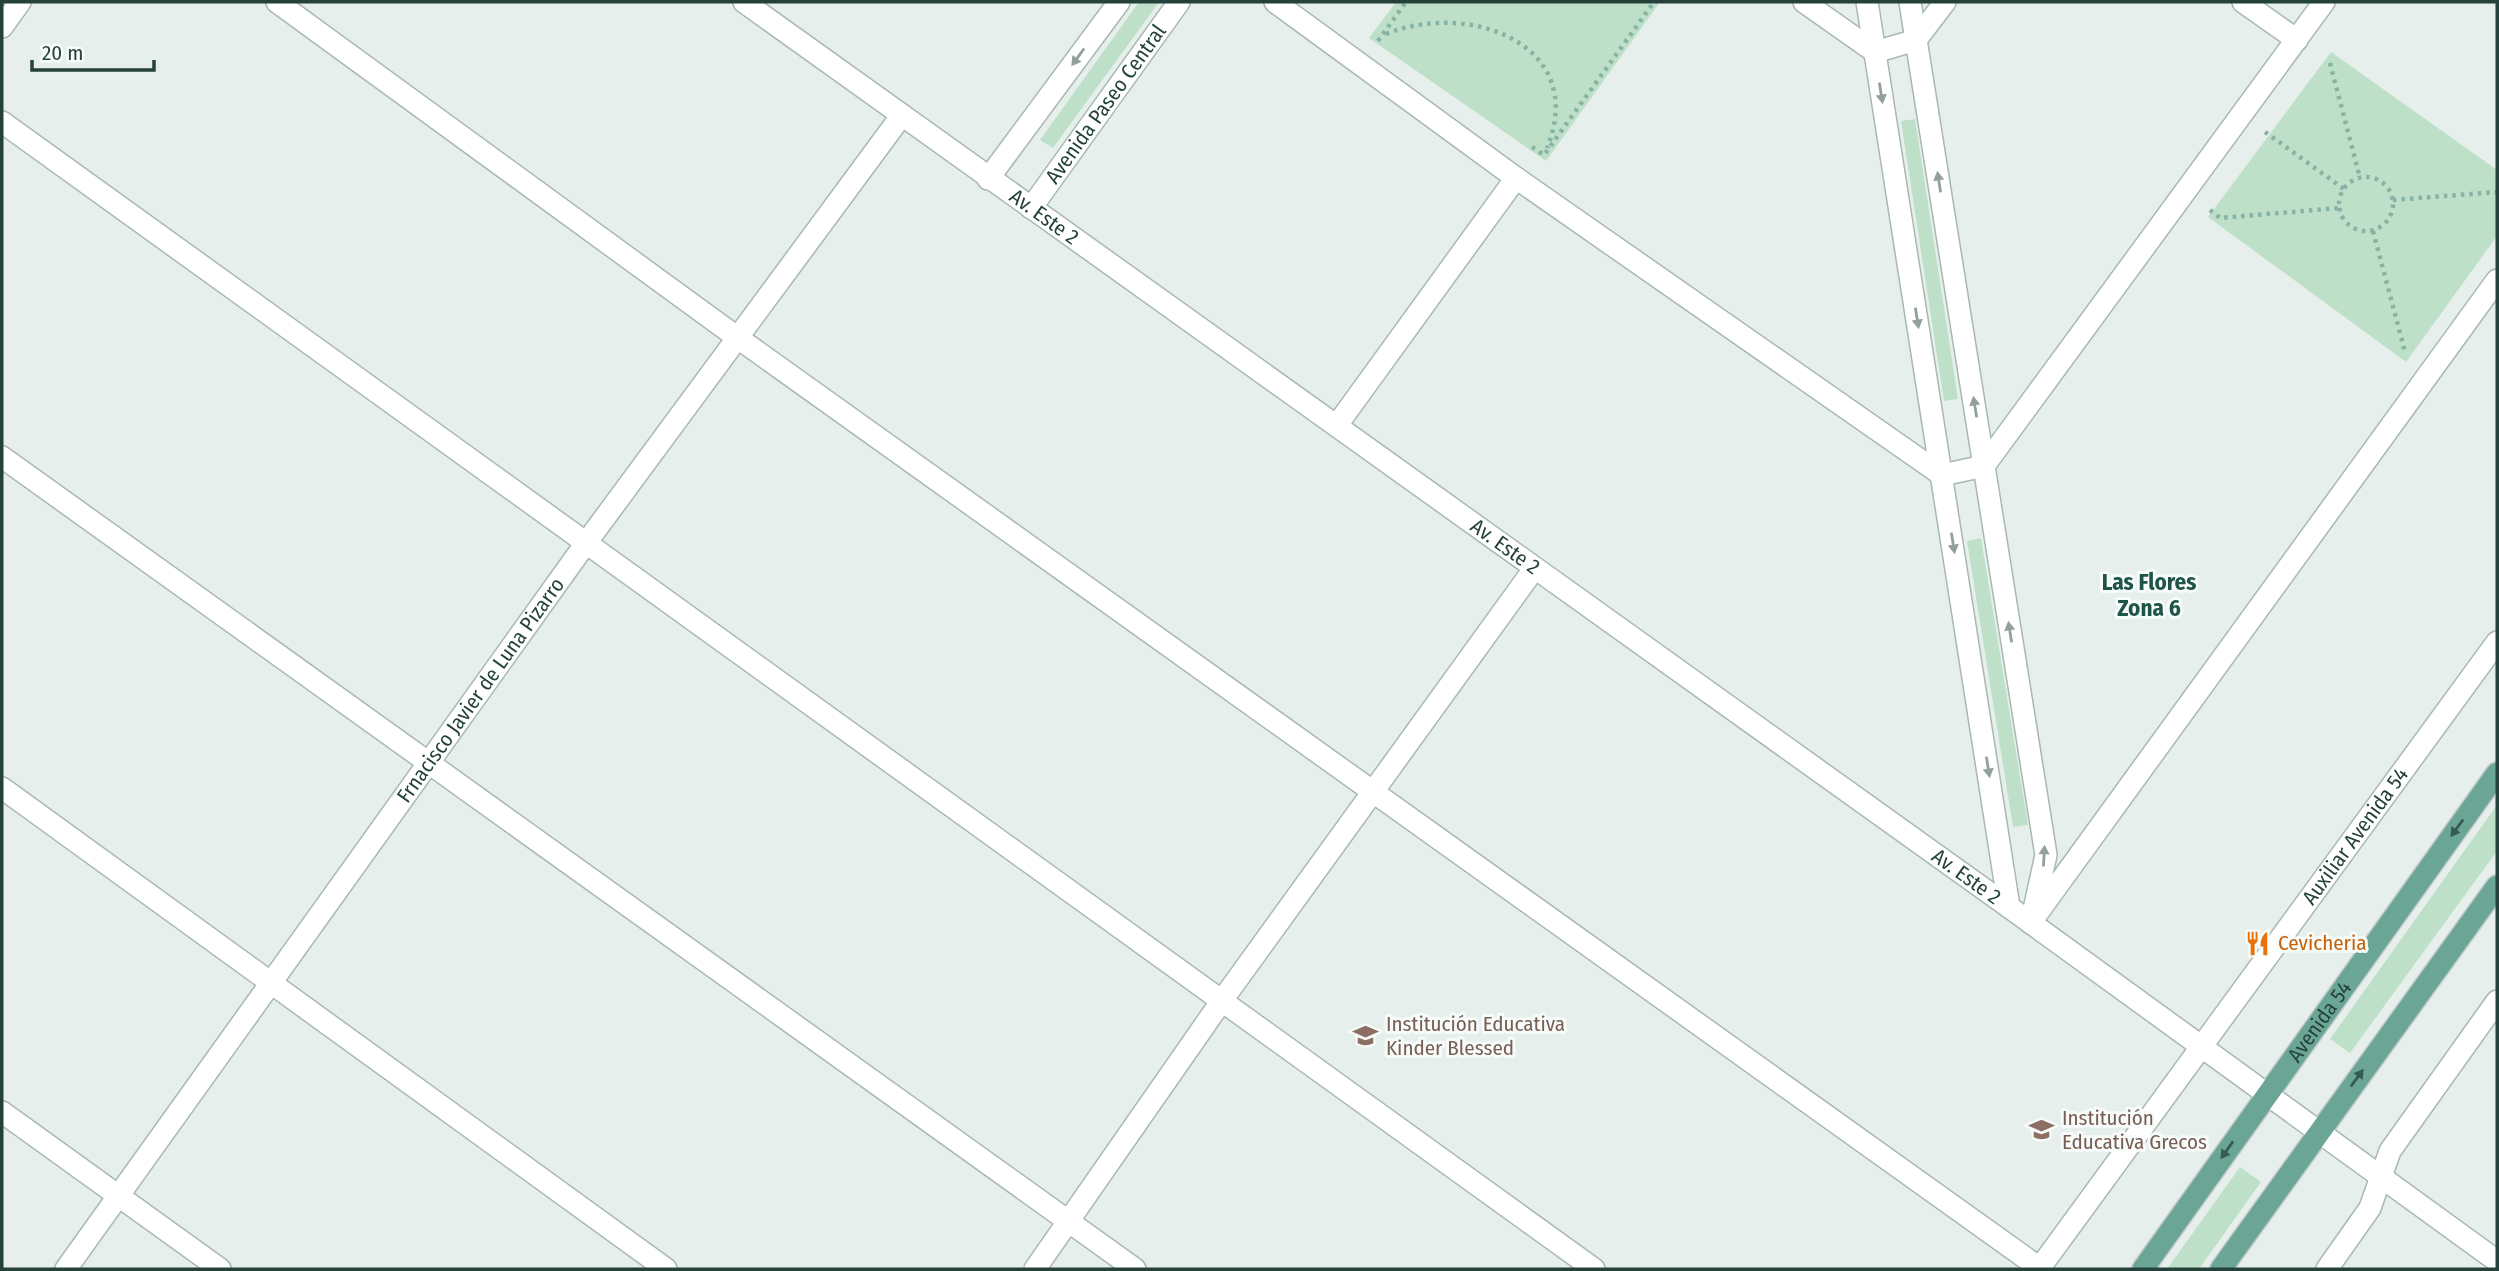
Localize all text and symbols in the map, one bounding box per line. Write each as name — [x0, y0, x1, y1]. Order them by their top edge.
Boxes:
street label: Avenida Paseo Central — [1040, 19, 1172, 189]
scale bar — [32, 28, 154, 72]
text: 20 m — [42, 40, 83, 66]
one-way arrow — [1072, 48, 1086, 66]
one-way arrow — [1876, 82, 1887, 104]
one-way arrow — [1933, 171, 1944, 193]
street label: Av. Este 2 — [1004, 183, 1084, 250]
one-way arrow — [1912, 307, 1923, 329]
one-way arrow — [1969, 396, 1980, 418]
street label: Av. Este 2 — [1466, 513, 1545, 580]
one-way arrow — [1948, 532, 1959, 554]
district label: Las Flores Zona 6 — [2102, 568, 2196, 622]
street label: Frnacisco Javier de Luna Pizarro — [391, 573, 570, 808]
one-way arrow — [2005, 620, 2016, 642]
one-way arrow — [1983, 757, 1994, 779]
street label: Auxiliar Avenida 54 — [2296, 763, 2414, 910]
one-way arrow — [2451, 819, 2465, 837]
street label: Av. Este 2 — [1927, 843, 2006, 910]
one-way arrow — [2039, 845, 2050, 867]
restaurant icon: Cevicheria — [2244, 929, 2272, 957]
place label: Cevicheria — [2278, 930, 2367, 956]
street label: Avenida 54 — [2282, 976, 2357, 1067]
place label: Institución Educativa Kinder Blessed — [1386, 1011, 1565, 1061]
school or university icon: Institución Educativa Kinder Blessed — [1352, 1022, 1380, 1050]
one-way arrow — [2350, 1069, 2364, 1087]
place label: Institución Educativa Grecos — [2062, 1105, 2207, 1155]
school or university icon: Institución Educativa Grecos — [2028, 1116, 2056, 1144]
one-way arrow — [2220, 1141, 2234, 1159]

